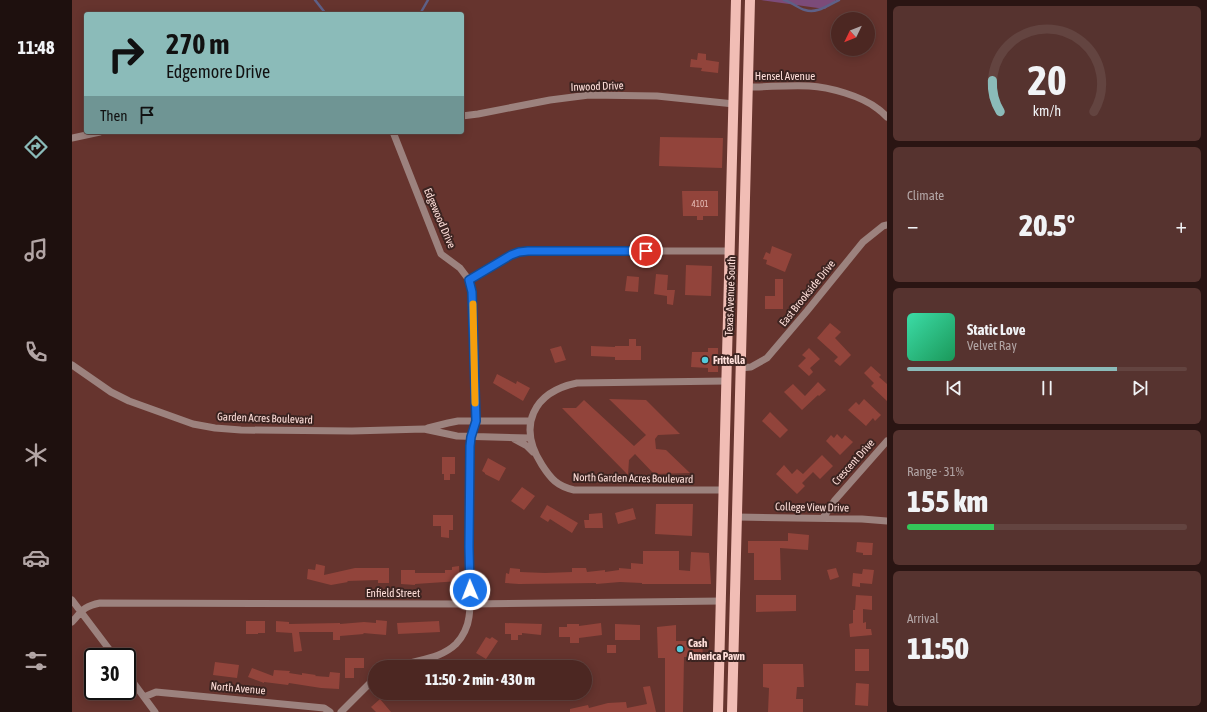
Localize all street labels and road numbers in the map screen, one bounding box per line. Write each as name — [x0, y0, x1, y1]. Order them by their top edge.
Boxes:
street label: Hensel Avenue — [755, 70, 815, 82]
street label: Inwood Drive — [570, 79, 624, 93]
street label: Edgewood Drive — [422, 186, 458, 250]
street label: Texas Avenue South — [723, 256, 737, 336]
street label: East Brookside Drive — [777, 258, 837, 328]
street label: Garden Acres Boulevard — [217, 410, 313, 426]
street label: Crescent Drive — [829, 437, 877, 487]
street label: North Garden Acres Boulevard — [573, 471, 693, 485]
street label: College View Drive — [775, 500, 849, 514]
street label: Enfield Street — [366, 587, 420, 599]
street label: North Avenue — [210, 680, 266, 696]

